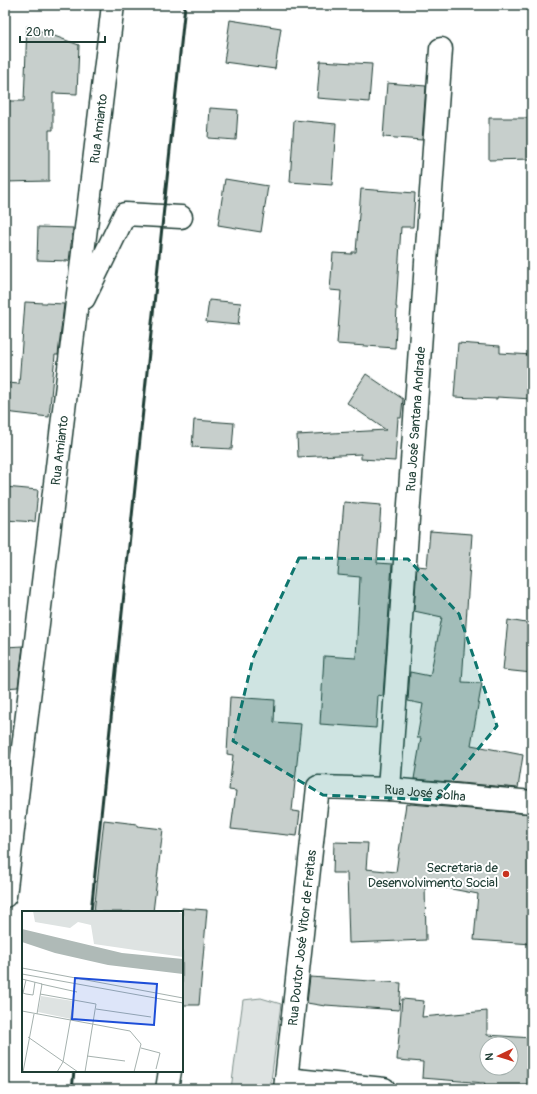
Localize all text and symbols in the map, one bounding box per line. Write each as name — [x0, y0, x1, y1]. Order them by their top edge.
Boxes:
scale bar — [20, 18, 105, 44]
text: 20 m — [26, 25, 55, 40]
street label: Rua Amianto — [87, 93, 111, 165]
street label: Rua José Santana Andrade — [403, 345, 429, 492]
street label: Rua Amianto — [48, 415, 72, 486]
street label: Rua José Solha — [384, 782, 466, 805]
street label: Rua Doutor José Vitor de Freitas — [285, 849, 320, 1027]
place label: Secretaria de Desenvolvimento Social — [368, 860, 499, 891]
marker: Secretaria de Desenvolvimento Social — [501, 869, 511, 879]
inset map — [22, 911, 183, 1072]
north arrow — [479, 1036, 519, 1076]
text: N — [483, 1052, 496, 1061]

